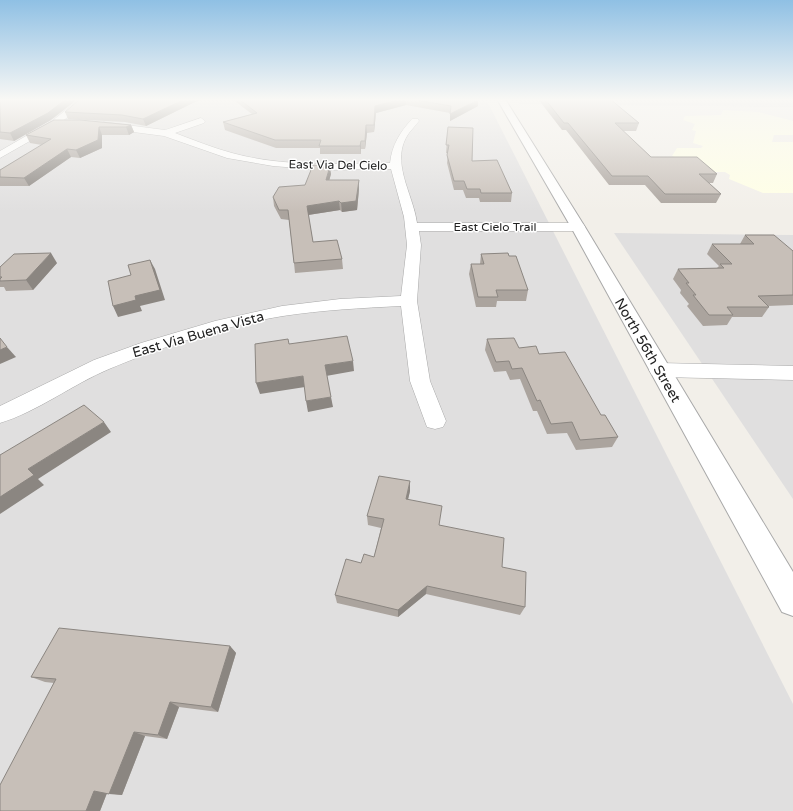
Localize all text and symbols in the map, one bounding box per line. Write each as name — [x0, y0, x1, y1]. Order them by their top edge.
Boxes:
street label: East Via Del Cielo — [288, 157, 388, 173]
street label: East Cielo Trail — [453, 220, 537, 234]
street label: North 56th Street — [611, 295, 685, 406]
street label: East Via Buena Vista — [130, 308, 266, 361]

